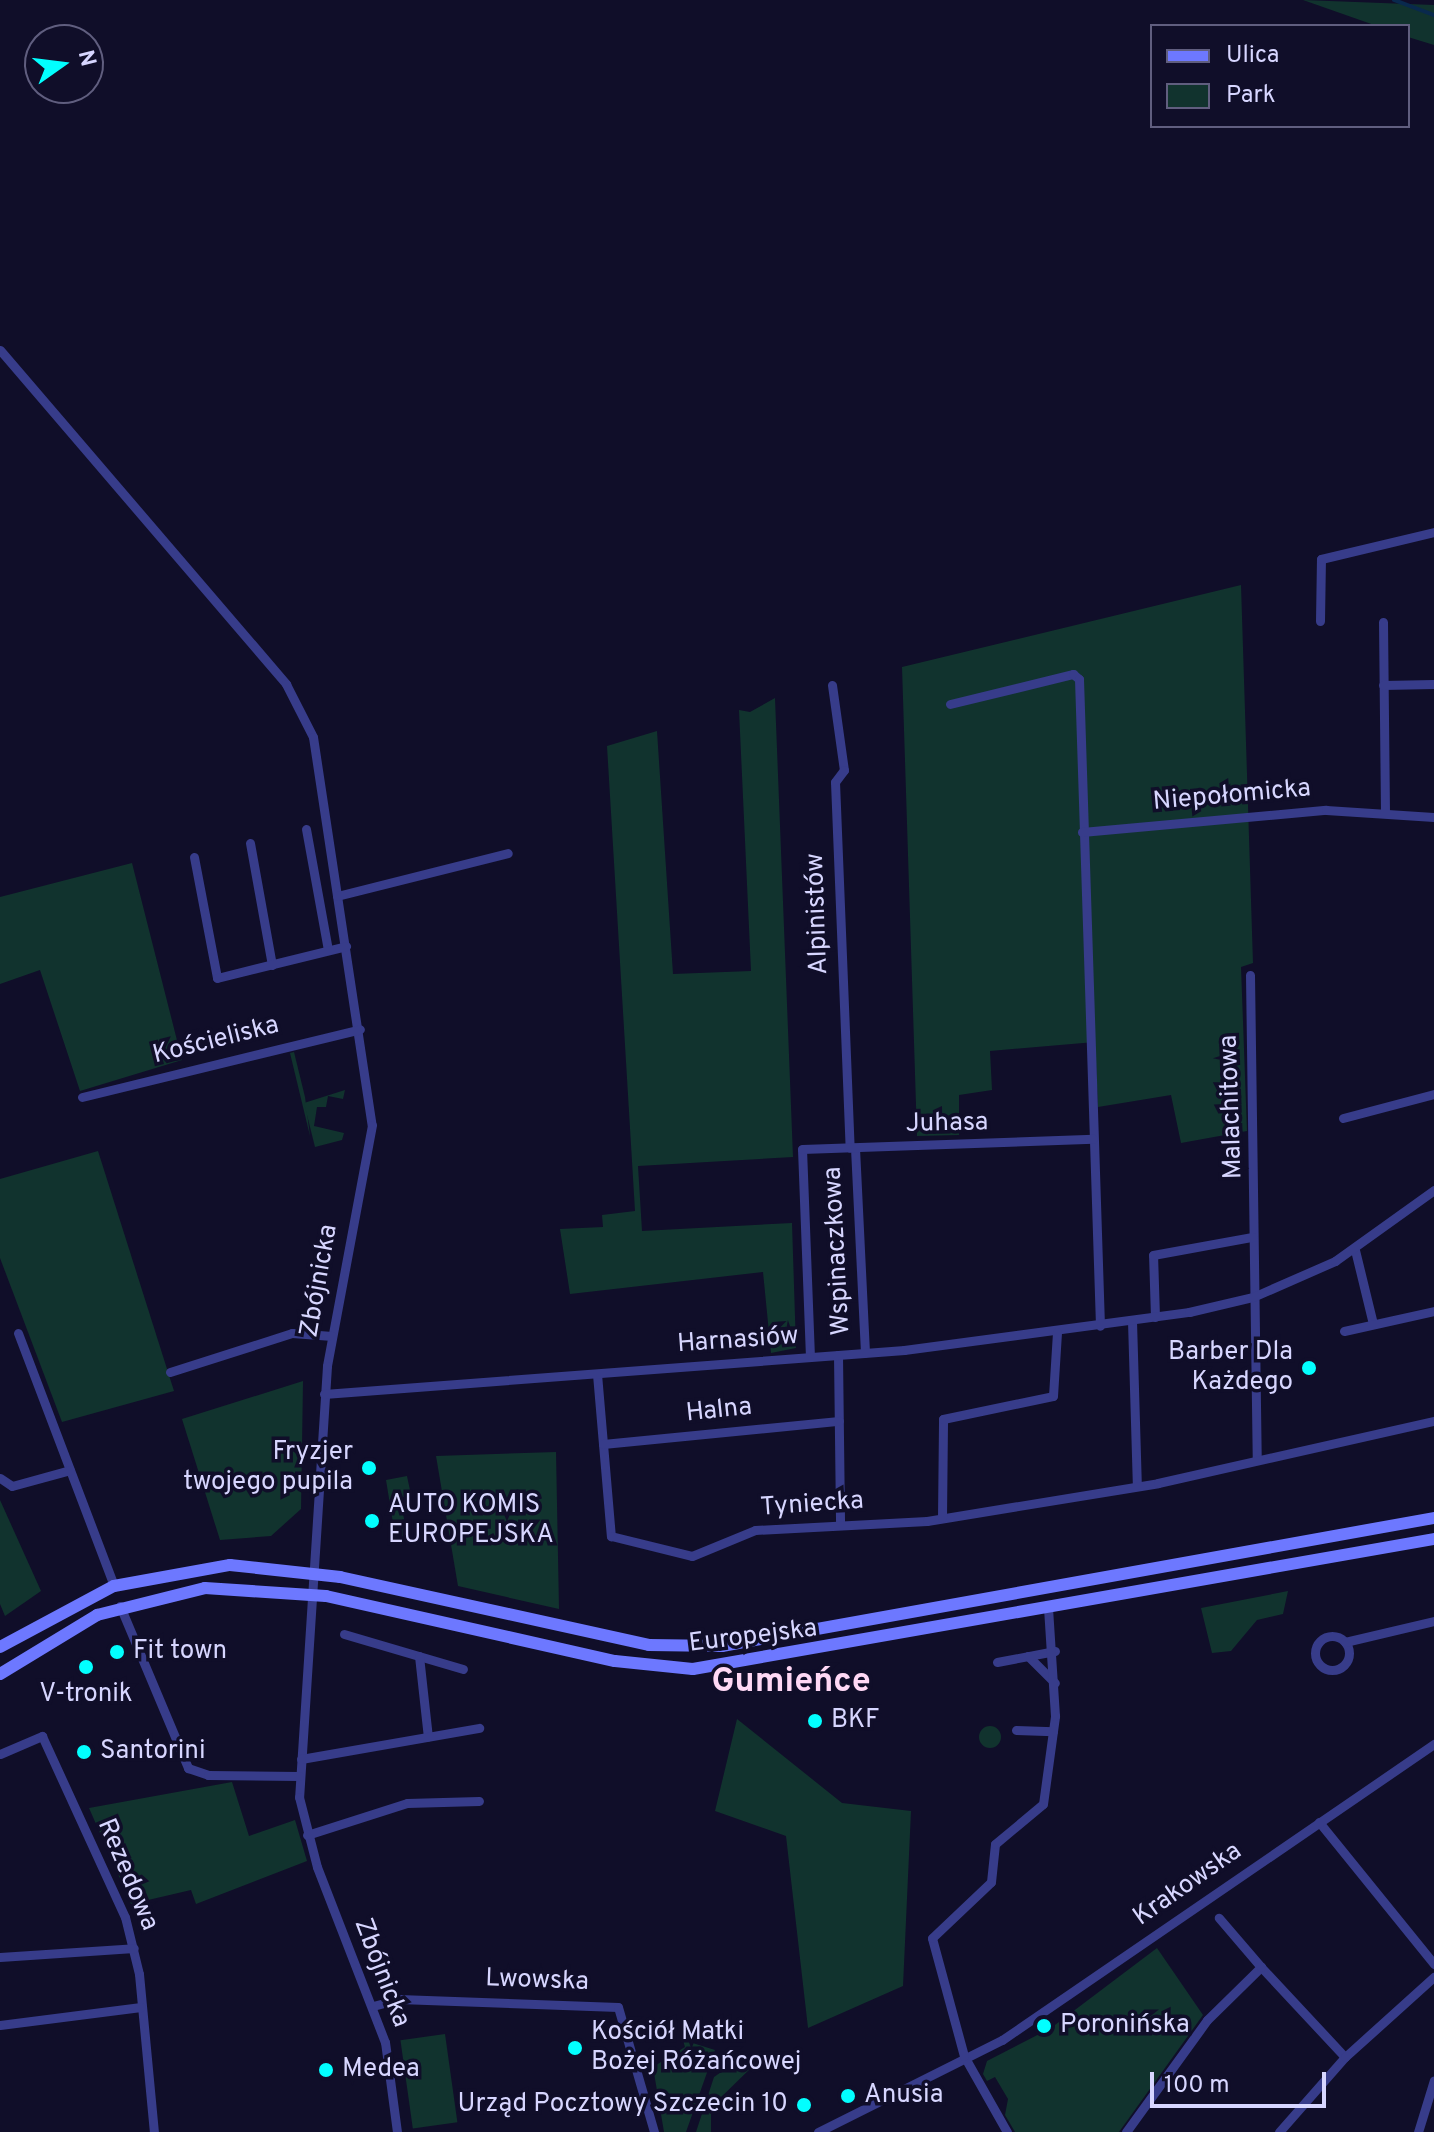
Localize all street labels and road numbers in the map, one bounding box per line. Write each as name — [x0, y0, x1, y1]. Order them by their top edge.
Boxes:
street label: Niepołomicka — [1152, 774, 1312, 818]
street label: Alpinistów — [800, 853, 836, 975]
street label: Kościeliska — [150, 1010, 282, 1072]
street label: Malachitowa — [1214, 1034, 1250, 1180]
street label: Juhasa — [905, 1108, 989, 1140]
street label: Wspinaczkowa — [818, 1166, 858, 1336]
street label: Zbójnicka — [295, 1222, 345, 1340]
street label: Harnasiów — [676, 1321, 800, 1361]
street label: Halna — [684, 1392, 754, 1430]
street label: Tyniecka — [759, 1486, 865, 1524]
street label: Europejska — [687, 1614, 819, 1660]
street label: Rezedowa — [89, 1814, 165, 1936]
street label: Krakowska — [1128, 1836, 1248, 1934]
street label: Zbójnicka — [346, 1914, 416, 2032]
street label: Lwowska — [485, 1964, 589, 1998]

